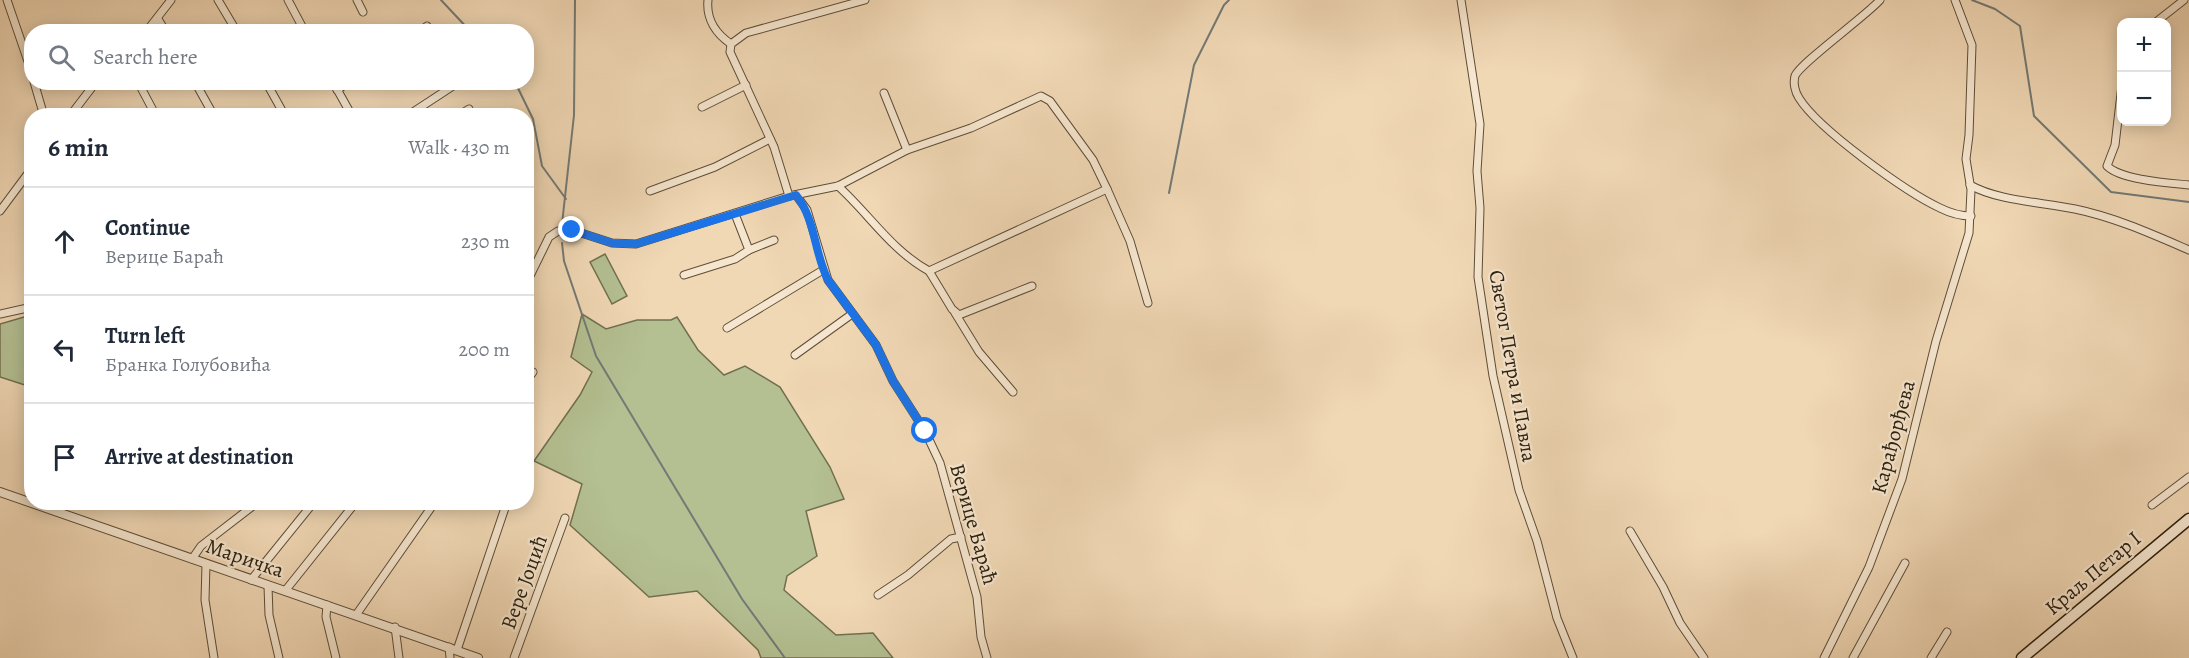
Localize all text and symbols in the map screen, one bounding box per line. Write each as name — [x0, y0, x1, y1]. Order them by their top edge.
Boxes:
map controls — [2117, 18, 2171, 126]
button: + — [2117, 18, 2171, 72]
search box — [24, 24, 534, 90]
icon: search — [45, 41, 78, 74]
text: Search here — [93, 42, 198, 72]
button: − — [2117, 72, 2171, 126]
text: 6 min — [48, 130, 109, 165]
text: Walk · 430 m — [408, 134, 510, 161]
text: Continue — [105, 213, 190, 243]
route end — [558, 216, 584, 242]
icon: ahead — [48, 225, 81, 258]
text: 230 m — [461, 228, 510, 255]
text: Верице Бараћ — [105, 243, 224, 270]
street label: Светог Петра и Павла — [1482, 268, 1544, 464]
text: Turn left — [105, 321, 185, 351]
icon: left — [48, 333, 81, 366]
text: 200 m — [459, 336, 510, 363]
text: Бранка Голубовића — [105, 351, 271, 378]
street label: Карађорђева — [1864, 377, 1922, 497]
route start — [911, 417, 937, 443]
icon: arrive — [48, 441, 81, 474]
text: Arrive at destination — [105, 442, 294, 472]
street label: Верице Бараћ — [943, 460, 1005, 588]
street label: Краљ Петар I — [2039, 525, 2147, 621]
street label: Вере Јоцић — [494, 531, 554, 633]
street label: Маричка — [202, 532, 288, 584]

